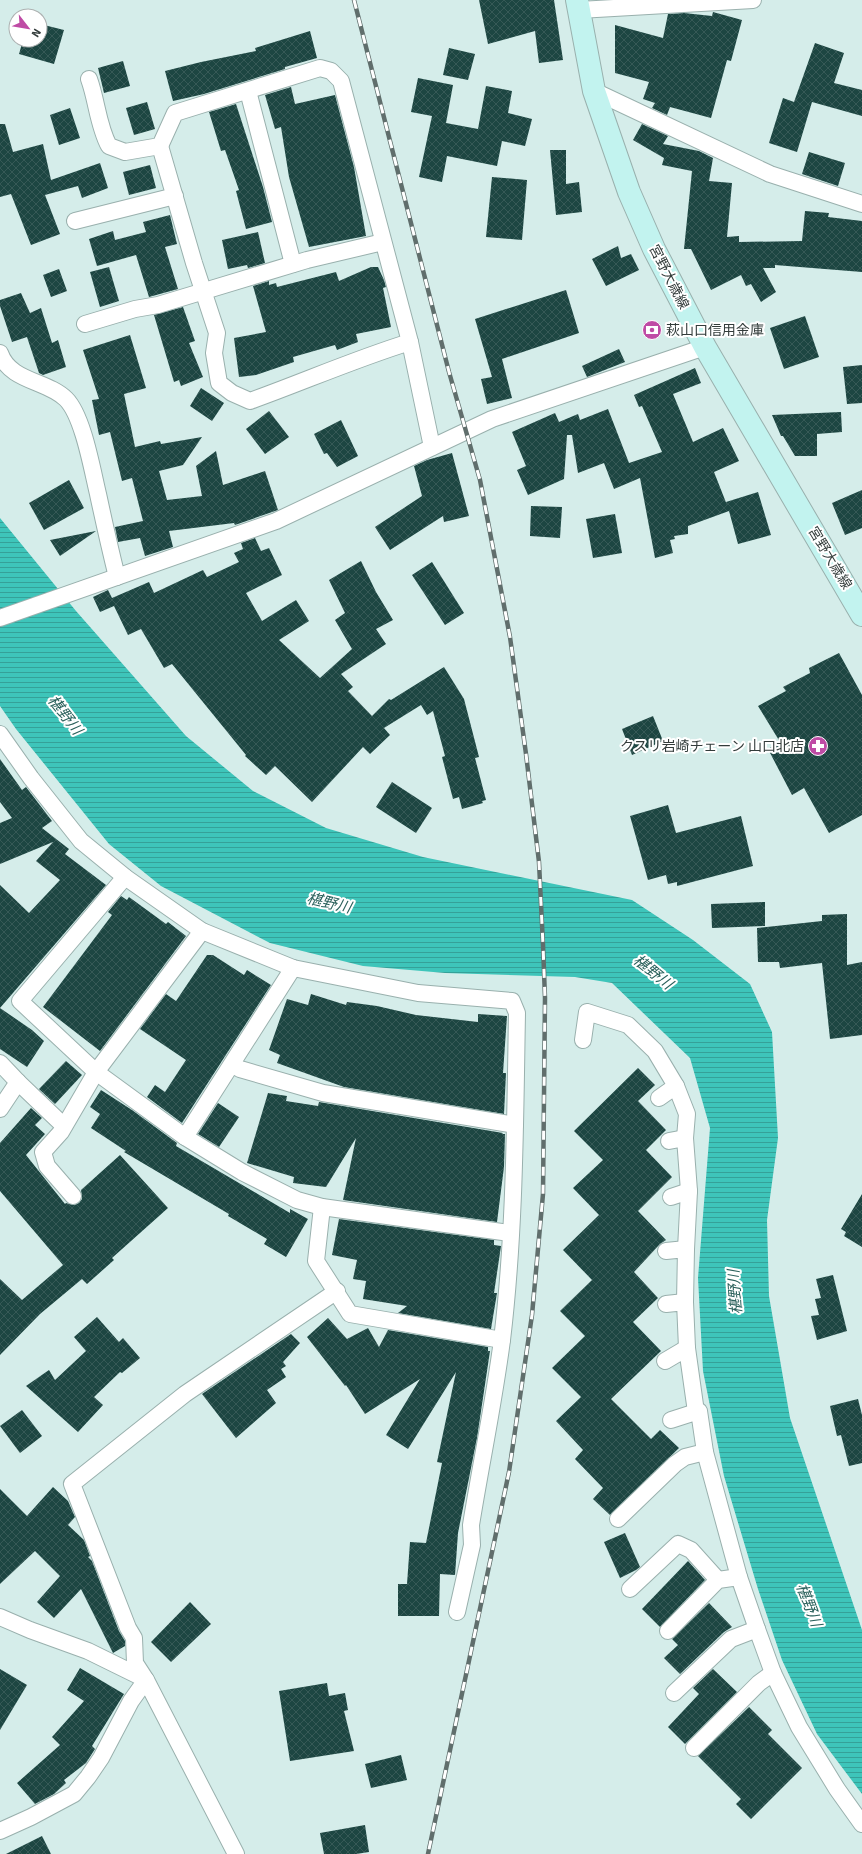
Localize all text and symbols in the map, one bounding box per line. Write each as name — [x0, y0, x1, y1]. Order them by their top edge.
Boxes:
north arrow — [8, 8, 48, 48]
text: N — [29, 26, 44, 40]
street label: 宮野大歳線 — [646, 242, 692, 312]
bank icon: 萩山口信用金庫 — [641, 319, 663, 341]
place label: 萩山口信用金庫 — [666, 322, 764, 339]
street label: 宮野大歳線 — [805, 524, 855, 592]
water label: 椹野川 — [44, 692, 87, 740]
pharmacy icon: クスリ岩崎チェーン 山口北店 — [807, 735, 829, 757]
place label: クスリ岩崎チェーン 山口北店 — [620, 738, 804, 755]
water label: 椹野川 — [305, 889, 355, 917]
water label: 椹野川 — [630, 951, 678, 994]
water label: 椹野川 — [724, 1267, 746, 1315]
water label: 椹野川 — [793, 1581, 826, 1631]

